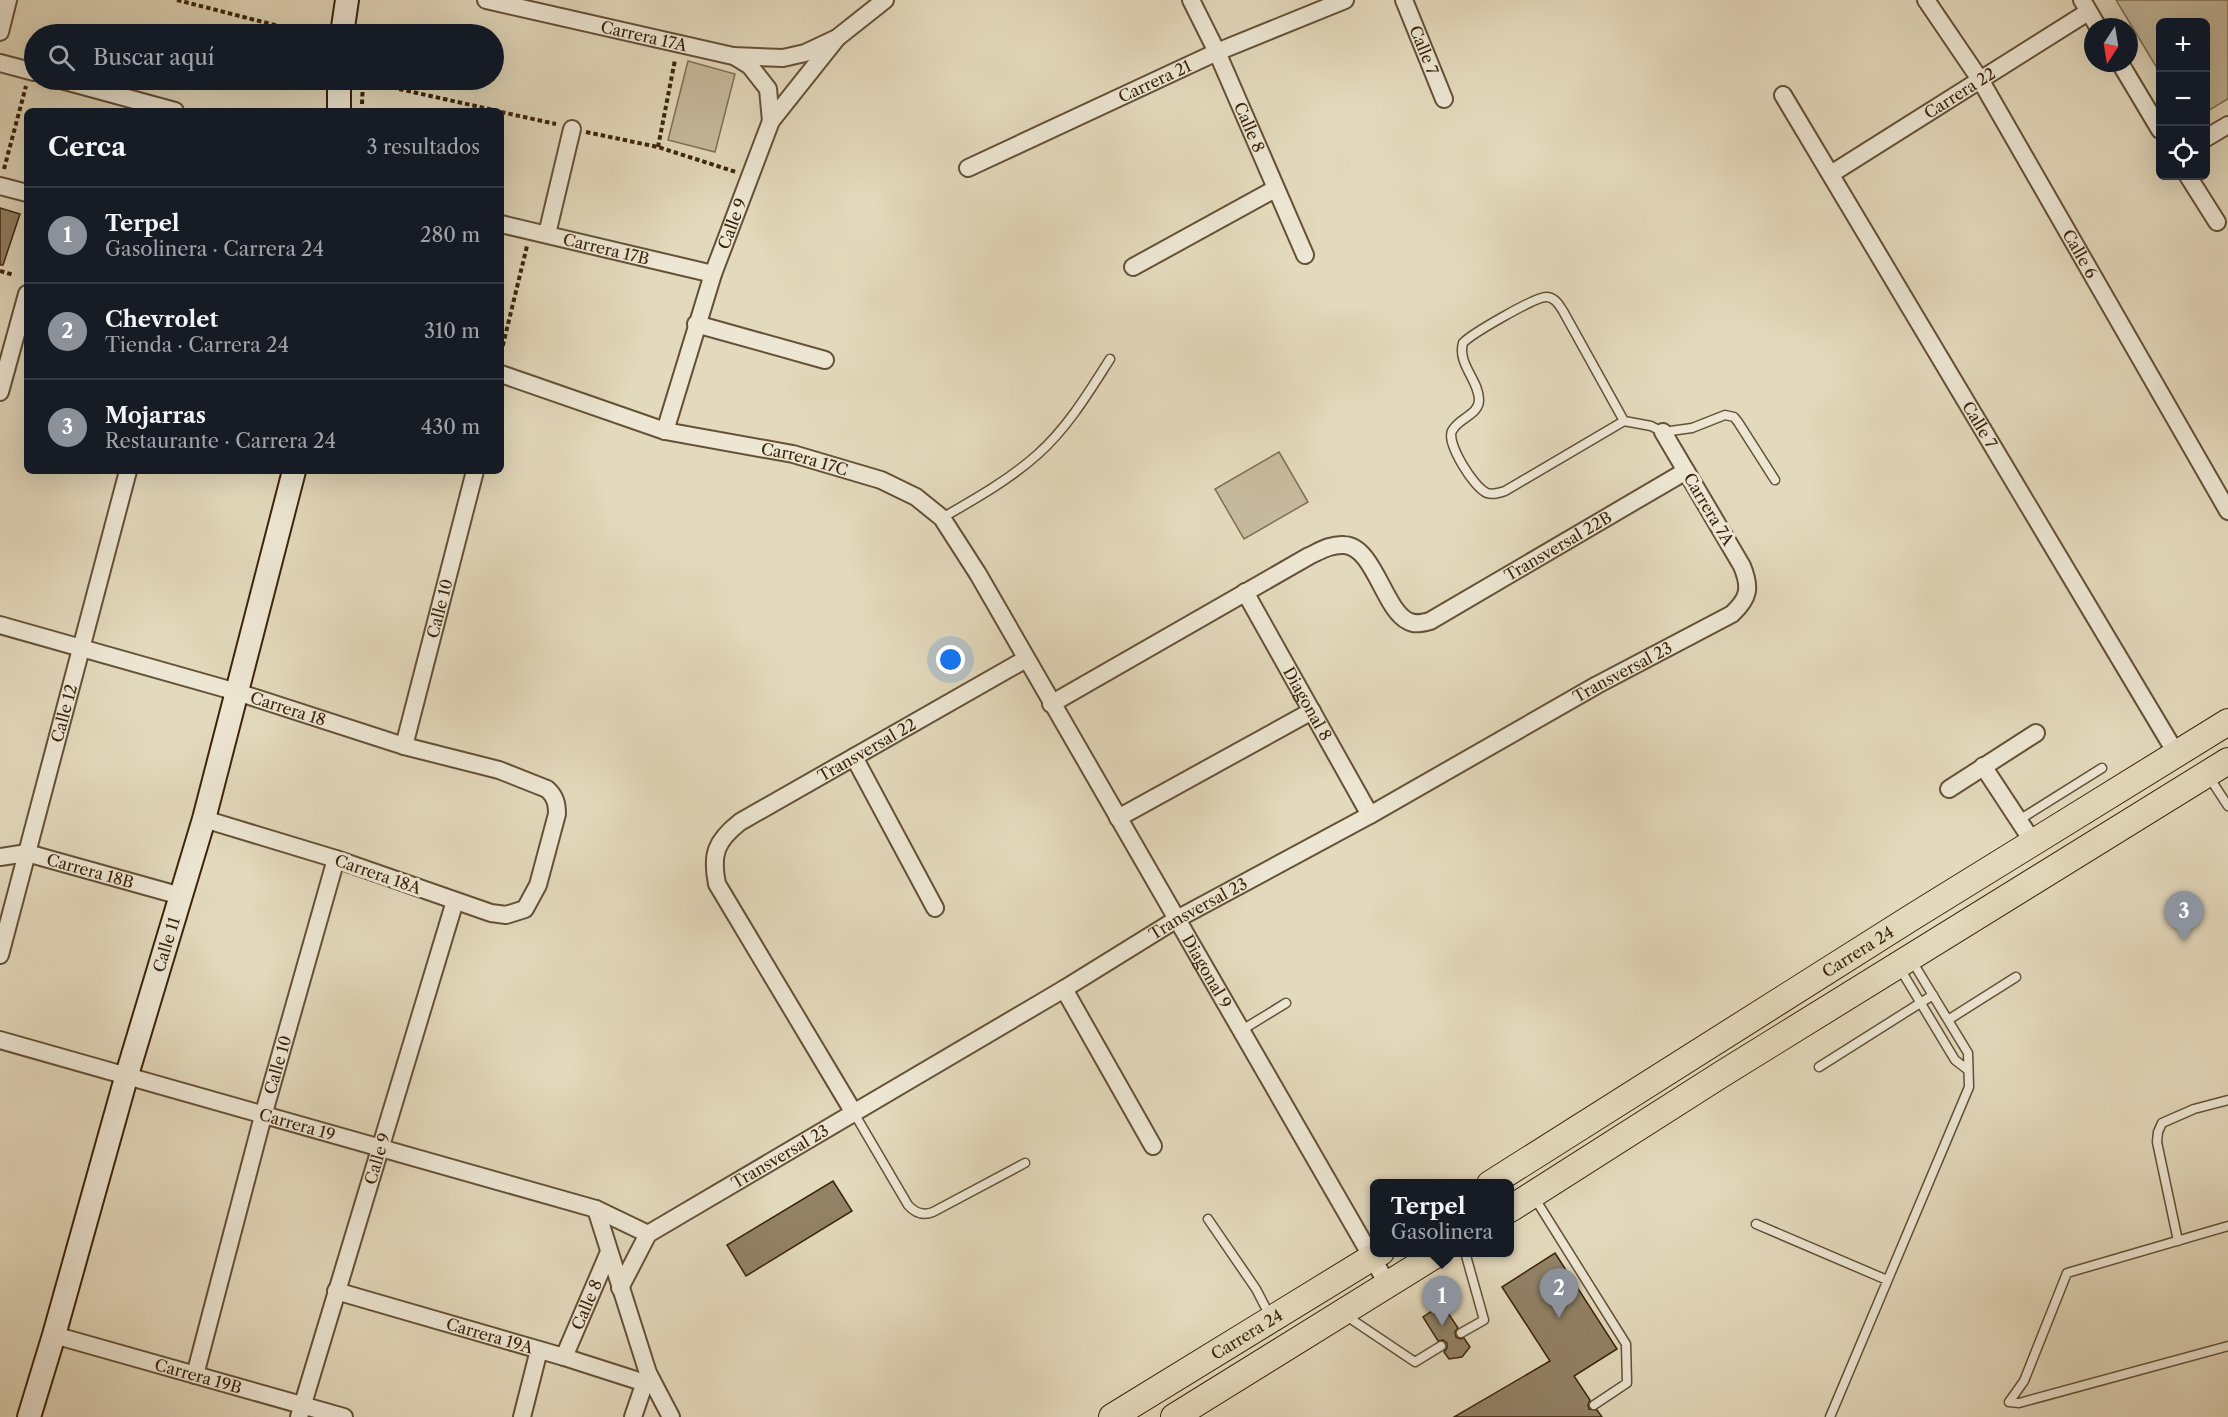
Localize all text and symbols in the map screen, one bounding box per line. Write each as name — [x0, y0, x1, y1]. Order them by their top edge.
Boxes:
street label: Carrera 17A — [599, 16, 690, 56]
north arrow — [2084, 18, 2138, 72]
map controls — [2156, 18, 2210, 180]
button: + — [2156, 18, 2210, 72]
street label: Calle 7 — [1405, 22, 1443, 78]
search box — [24, 24, 504, 90]
icon: search — [45, 41, 78, 74]
text: Buscar aquí — [93, 44, 215, 71]
street label: Carrera 21 — [1115, 55, 1195, 107]
street label: Carrera 22 — [1920, 63, 1999, 123]
button: − — [2156, 72, 2210, 126]
street label: Calle 8 — [1230, 99, 1269, 155]
button: locate — [2156, 126, 2210, 180]
text: Cerca — [48, 131, 126, 163]
text: 3 resultados — [367, 135, 480, 159]
street label: Calle 9 — [713, 195, 751, 252]
text: Terpel — [105, 210, 180, 237]
text: 1 — [63, 223, 72, 247]
text: 280 m — [420, 223, 480, 247]
street label: Calle 6 — [2058, 226, 2102, 282]
street label: Carrera 17B — [561, 229, 651, 269]
text: Gasolinera · Carrera 24 — [105, 237, 324, 261]
text: Chevrolet — [105, 306, 218, 333]
text: 2 — [62, 319, 73, 343]
text: 310 m — [424, 319, 480, 343]
text: Tienda · Carrera 24 — [105, 333, 289, 357]
street label: Calle 7 — [1958, 397, 2002, 452]
text: Mojarras — [105, 402, 206, 429]
text: 3 — [62, 415, 73, 439]
text: 430 m — [421, 415, 480, 439]
text: Restaurante · Carrera 24 — [105, 429, 336, 453]
street label: Carrera 17C — [759, 438, 850, 480]
street label: Carrera 7A — [1679, 469, 1739, 550]
street label: Transversal 22B — [1501, 507, 1615, 585]
street label: Calle 10 — [422, 577, 457, 640]
street label: Transversal 23 — [1569, 637, 1675, 707]
your location — [936, 645, 965, 674]
street label: Diagonal 8 — [1279, 663, 1336, 744]
street label: Calle 12 — [47, 682, 81, 745]
street label: Carrera 18 — [248, 687, 329, 730]
street label: Transversal 22 — [814, 714, 919, 786]
street label: Carrera 18B — [44, 849, 136, 892]
street label: Carrera 18A — [332, 850, 425, 899]
street label: Transversal 23 — [1145, 873, 1251, 944]
pin: 3 — [2164, 892, 2204, 941]
street label: Calle 11 — [148, 914, 184, 975]
street label: Carrera 24 — [1818, 922, 1897, 982]
street label: Diagonal 9 — [1178, 931, 1236, 1012]
street label: Calle 10 — [260, 1033, 295, 1097]
street label: Carrera 19 — [257, 1104, 338, 1145]
street label: Transversal 23 — [728, 1120, 832, 1193]
street label: Calle 9 — [360, 1130, 394, 1187]
popup — [1370, 1179, 1514, 1257]
text: Terpel — [1391, 1193, 1465, 1220]
text: Gasolinera — [1391, 1220, 1493, 1244]
pin: 2 — [1540, 1268, 1578, 1318]
street label: Calle 8 — [567, 1276, 606, 1333]
pin: 1 — [1422, 1276, 1462, 1326]
street label: Carrera 24 — [1207, 1305, 1286, 1364]
street label: Carrera 19A — [444, 1313, 537, 1358]
street label: Carrera 19B — [153, 1354, 244, 1398]

